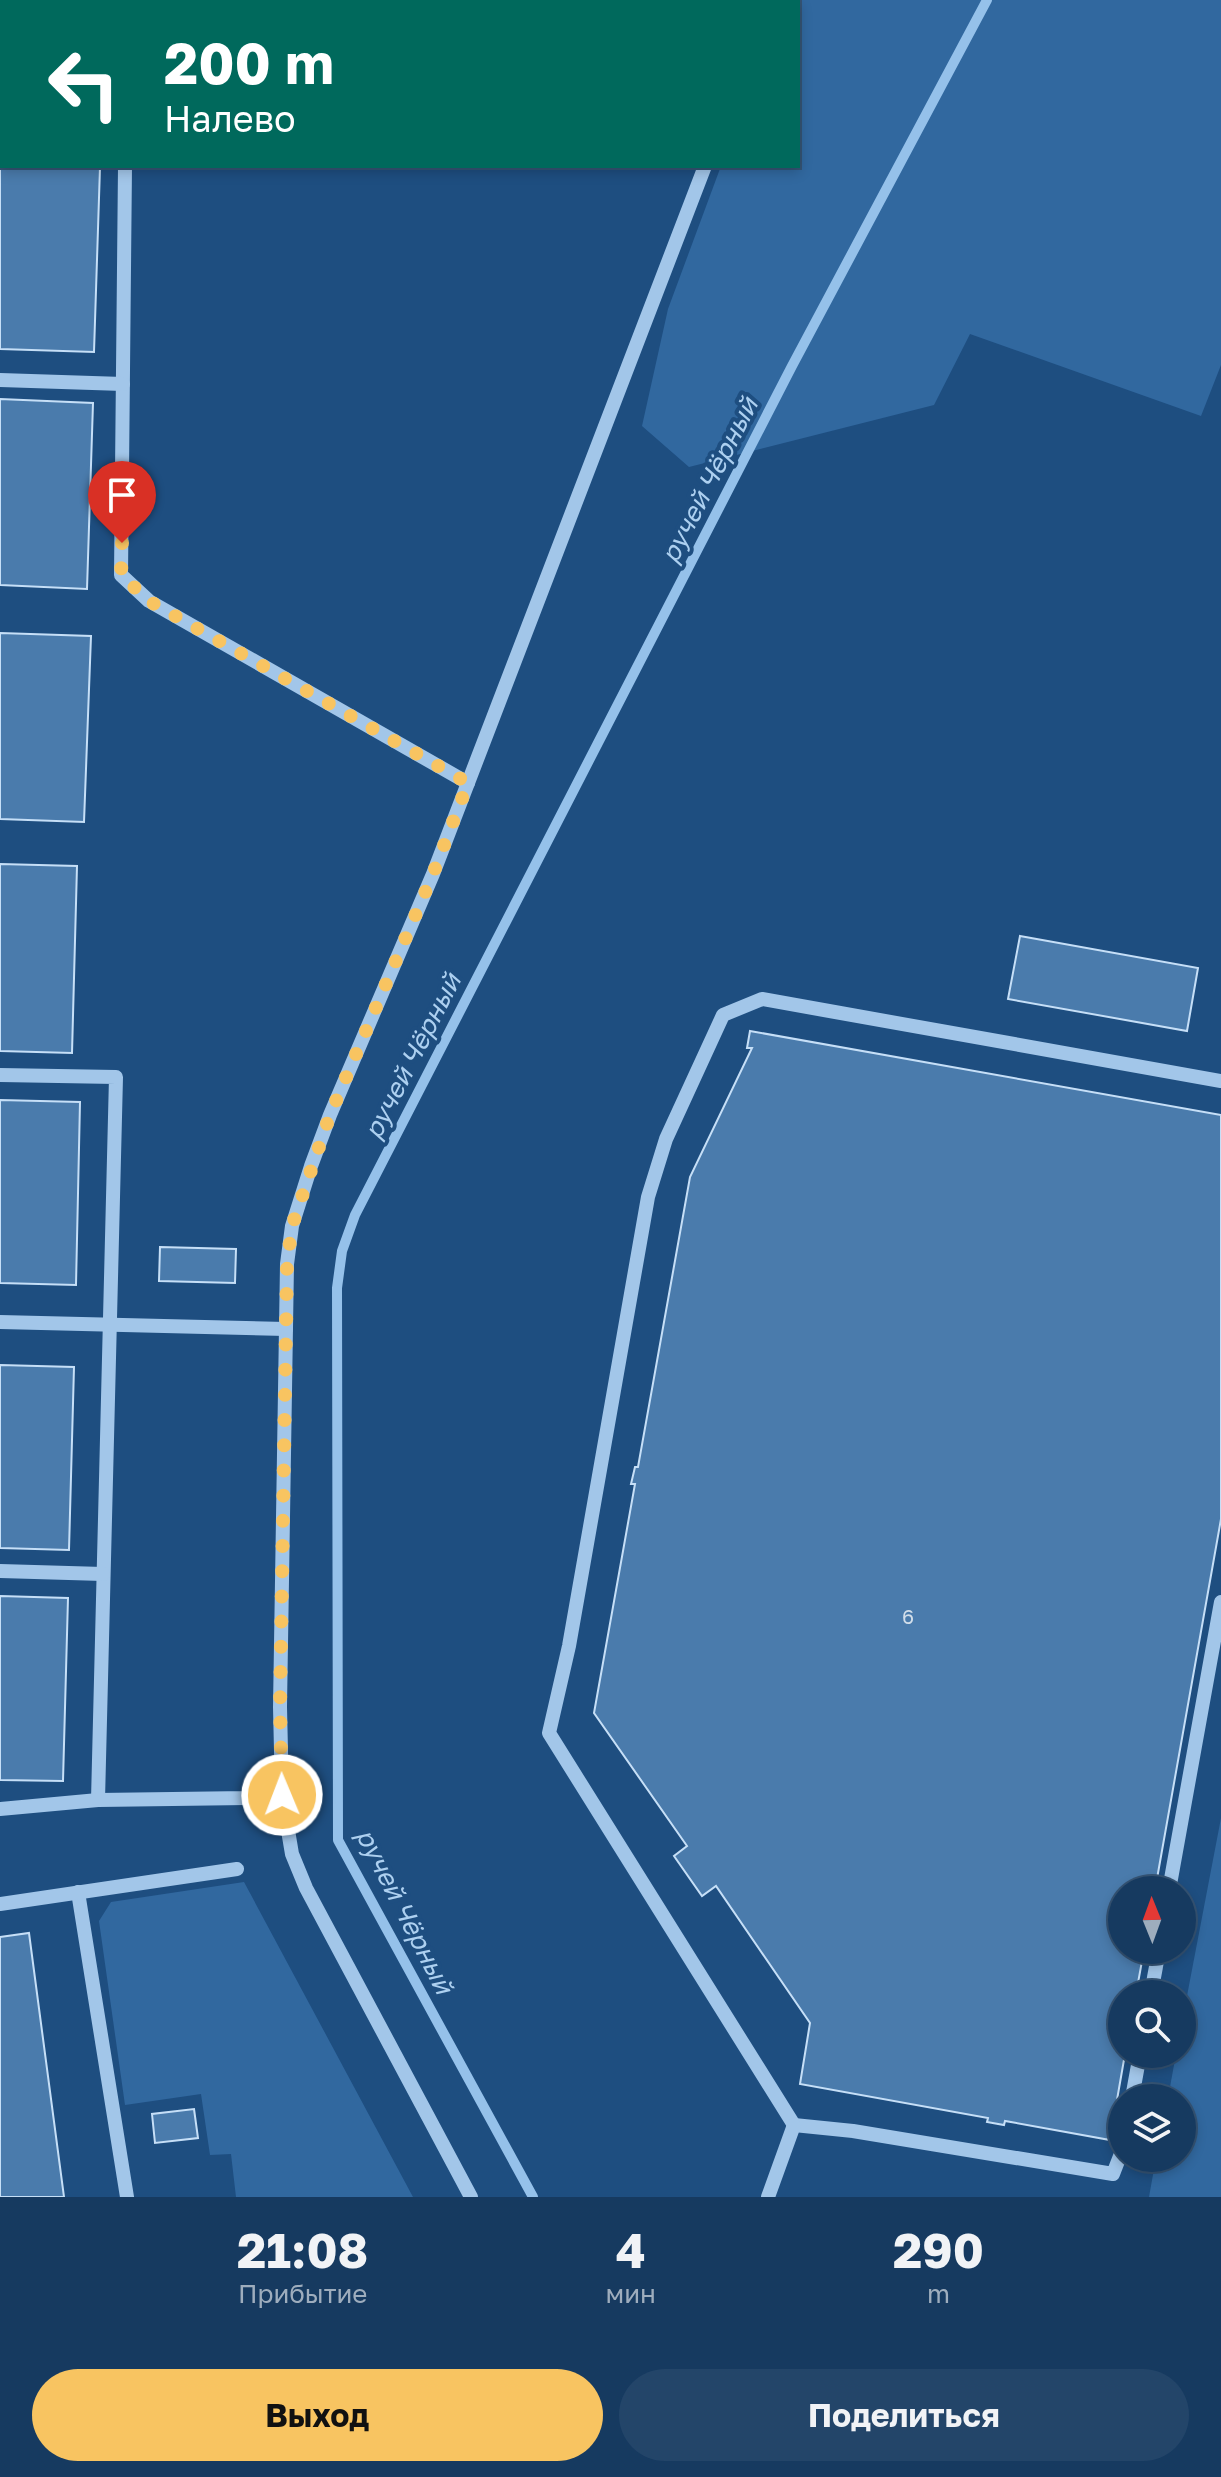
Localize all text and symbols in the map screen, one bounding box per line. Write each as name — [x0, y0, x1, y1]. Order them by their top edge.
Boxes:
text: 200 m — [164, 29, 334, 96]
icon: left — [32, 32, 136, 136]
text: Налево — [164, 97, 296, 140]
water label: ручей Чёрный — [654, 390, 765, 568]
pin — [88, 461, 156, 543]
icon: arrive — [100, 473, 144, 517]
water label: ручей Чёрный — [357, 966, 468, 1144]
house number: 6 — [902, 1604, 914, 1628]
position arrow — [240, 1753, 324, 1837]
water label: ручей Чёрный — [350, 1823, 461, 2001]
north arrow — [1108, 1876, 1196, 1964]
map controls — [1108, 1876, 1196, 2172]
button: search — [1108, 1980, 1196, 2068]
button: layers — [1108, 2084, 1196, 2172]
text: 21:08 — [237, 2221, 368, 2279]
text: 4 — [616, 2221, 646, 2279]
text: 290 — [893, 2221, 984, 2279]
text: Прибытие — [238, 2278, 367, 2309]
text: мин — [605, 2278, 656, 2309]
text: m — [927, 2278, 950, 2309]
button: Выход — [32, 2369, 603, 2461]
button: Поделиться — [619, 2369, 1189, 2461]

